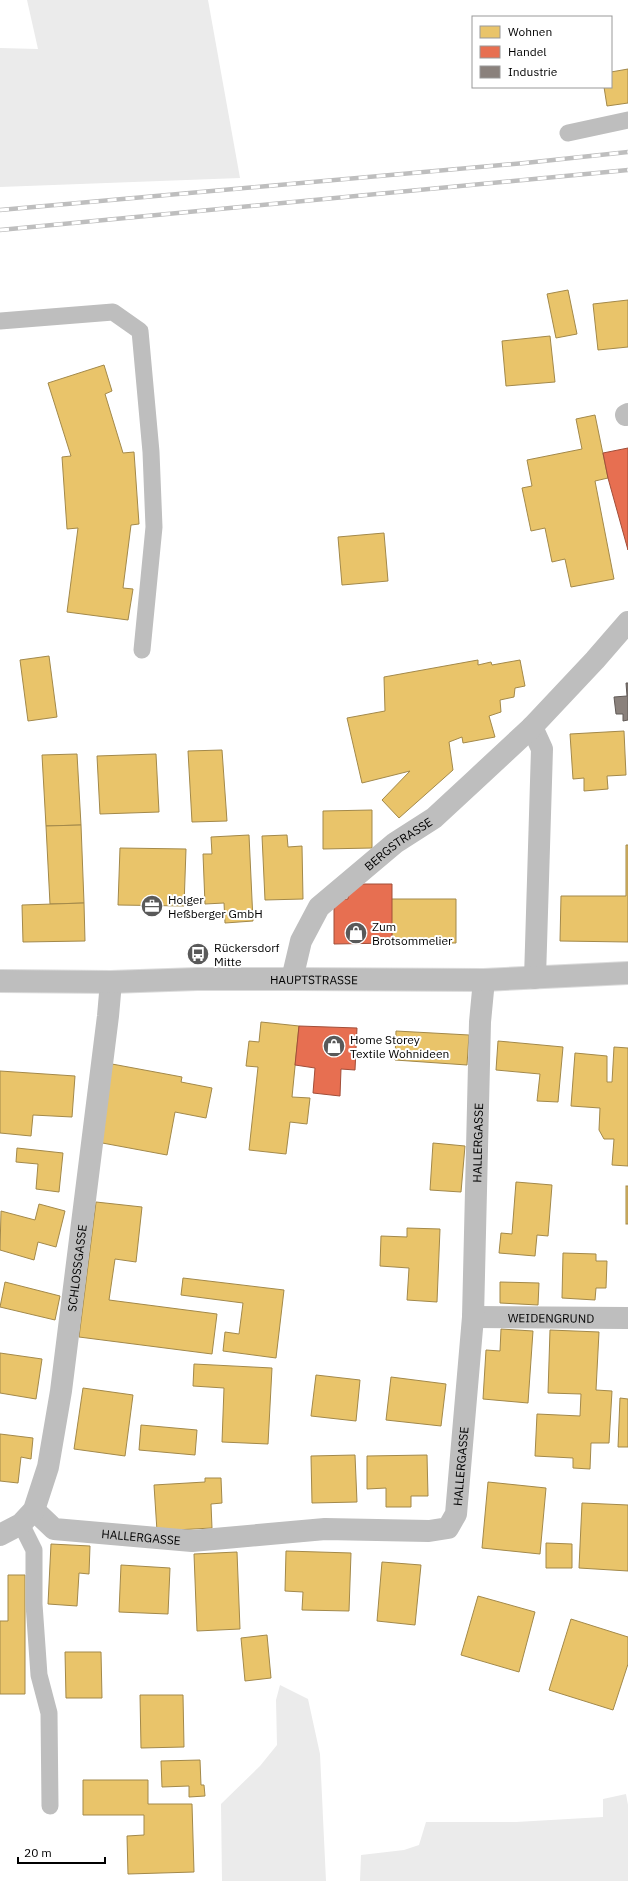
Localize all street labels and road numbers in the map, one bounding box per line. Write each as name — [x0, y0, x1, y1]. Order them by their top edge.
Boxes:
street label: BERGSTRASSE — [361, 814, 435, 873]
street label: HAUPTSTRASSE — [270, 972, 358, 987]
street label: HALLERGASSE — [469, 1103, 486, 1183]
street label: SCHLOSSGASSE — [64, 1224, 89, 1313]
street label: WEIDENGRUND — [508, 1310, 594, 1325]
street label: HALLERGASSE — [449, 1426, 471, 1507]
street label: HALLERGASSE — [101, 1526, 181, 1547]

